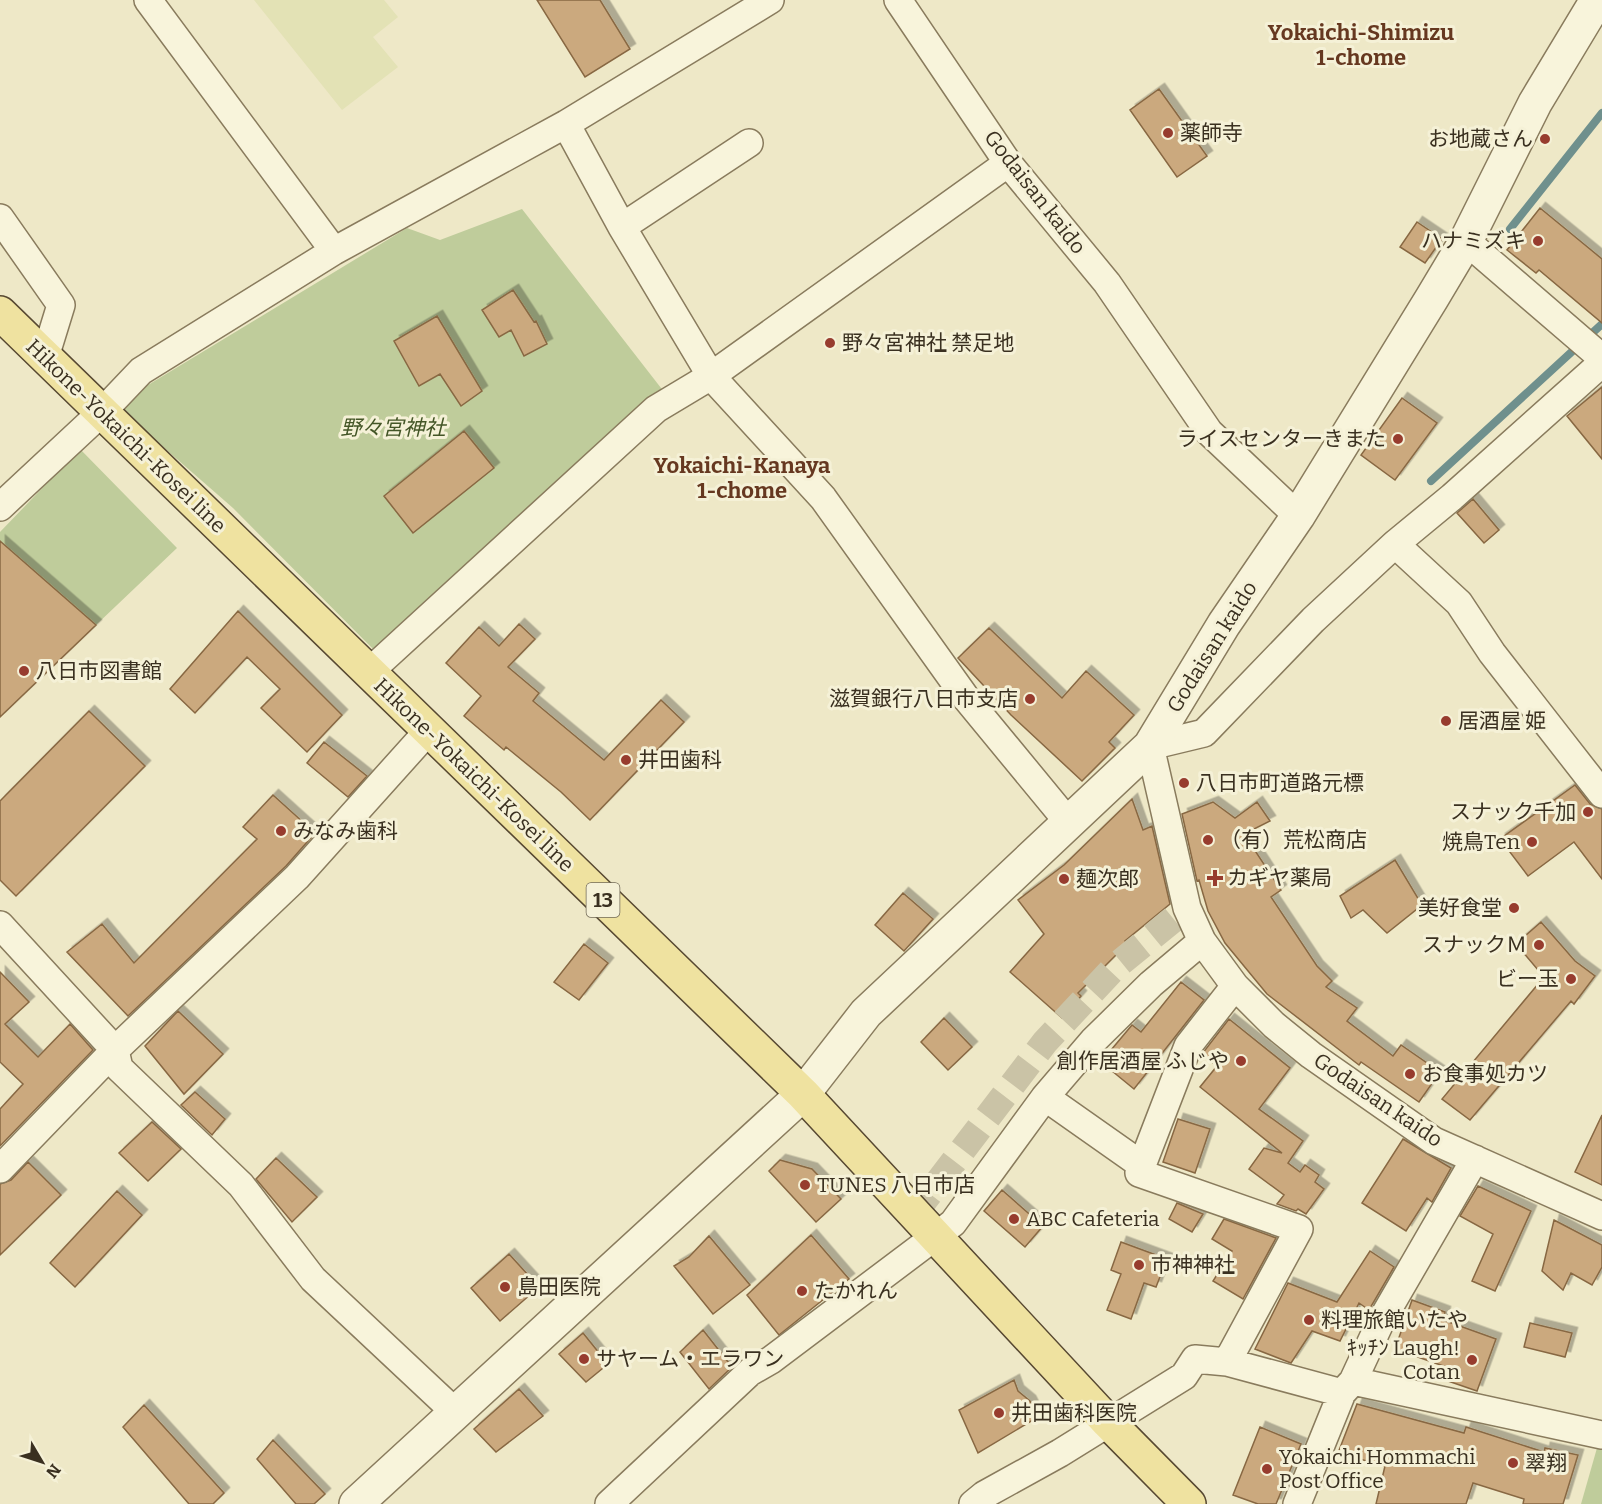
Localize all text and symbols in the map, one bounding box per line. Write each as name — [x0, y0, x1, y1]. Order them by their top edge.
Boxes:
district label: Yokaichi-Shimizu 1-chome — [1268, 19, 1454, 71]
place label: 薬師寺 — [1180, 120, 1243, 146]
street label: Godaisan kaido — [979, 125, 1091, 259]
marker: 薬師寺 — [1161, 126, 1175, 140]
place label: お地蔵さん — [1428, 126, 1533, 152]
marker: お地蔵さん — [1538, 132, 1552, 146]
place label: ハナミズキ — [1421, 228, 1526, 254]
marker: ハナミズキ — [1531, 234, 1545, 248]
place label: 野々宮神社 禁足地 — [842, 330, 1014, 356]
street label: Hikone-Yokaichi-Kosei line — [21, 334, 231, 538]
marker: 野々宮神社 禁足地 — [823, 336, 837, 350]
park label: 野々宮神社 — [341, 415, 447, 441]
place label: ライスセンターきまた — [1177, 426, 1386, 452]
marker: ライスセンターきまた — [1391, 432, 1405, 446]
district label: Yokaichi-Kanaya 1-chome — [654, 452, 831, 504]
street label: Godaisan kaido — [1161, 576, 1263, 718]
place label: 八日市図書館 — [36, 658, 162, 684]
marker: 八日市図書館 — [17, 664, 31, 678]
street label: Hikone-Yokaichi-Kosei line — [369, 673, 579, 877]
place label: 滋賀銀行八日市支店 — [829, 686, 1018, 712]
marker: 滋賀銀行八日市支店 — [1023, 692, 1037, 706]
place label: 居酒屋 姫 — [1458, 708, 1546, 734]
marker: 居酒屋 姫 — [1439, 714, 1453, 728]
place label: 井田歯科 — [638, 747, 722, 773]
marker: 井田歯科 — [619, 753, 633, 767]
place label: 八日市町道路元標 — [1196, 770, 1364, 796]
marker: 八日市町道路元標 — [1177, 776, 1191, 790]
place label: スナック千加 — [1450, 799, 1576, 825]
marker: スナック千加 — [1581, 805, 1595, 819]
place label: みなみ歯科 — [293, 818, 398, 844]
marker: みなみ歯科 — [274, 824, 288, 838]
place label: （有）荒松商店 — [1220, 827, 1367, 853]
place label: 焼鳥Ten — [1442, 829, 1520, 855]
marker: （有）荒松商店 — [1201, 833, 1215, 847]
marker: 焼鳥Ten — [1525, 835, 1539, 849]
place label: カギヤ薬局 — [1227, 865, 1332, 891]
place label: 麺次郎 — [1076, 866, 1139, 892]
marker: カギヤ薬局 — [1208, 871, 1222, 885]
marker: 麺次郎 — [1057, 872, 1071, 886]
road number: 13 — [586, 883, 620, 917]
place label: 美好食堂 — [1418, 895, 1502, 921]
marker: 美好食堂 — [1507, 901, 1521, 915]
place label: スナックＭ — [1422, 932, 1527, 958]
marker: スナックＭ — [1532, 938, 1546, 952]
place label: ビー玉 — [1496, 966, 1559, 992]
marker: ビー玉 — [1564, 972, 1578, 986]
street label: Godaisan kaido — [1309, 1047, 1447, 1153]
place label: 創作居酒屋 ふじや — [1057, 1048, 1229, 1074]
marker: 創作居酒屋 ふじや — [1234, 1054, 1248, 1068]
place label: お食事処カツ — [1422, 1061, 1548, 1087]
marker: お食事処カツ — [1403, 1067, 1417, 1081]
place label: TUNES 八日市店 — [817, 1172, 975, 1198]
marker: TUNES 八日市店 — [798, 1178, 812, 1192]
place label: ABC Cafeteria — [1026, 1206, 1160, 1232]
marker: ABC Cafeteria — [1007, 1212, 1021, 1226]
place label: 市神神社 — [1151, 1252, 1235, 1278]
marker: 市神神社 — [1132, 1258, 1146, 1272]
place label: 島田医院 — [517, 1274, 601, 1300]
place label: たかれん — [814, 1278, 898, 1304]
marker: 島田医院 — [498, 1280, 512, 1294]
marker: たかれん — [795, 1284, 809, 1298]
place label: 料理旅館いたや — [1321, 1307, 1468, 1333]
marker: 料理旅館いたや — [1302, 1313, 1316, 1327]
place label: ｷｯﾁﾝ Laugh! Cotan — [1347, 1335, 1460, 1385]
place label: サヤーム・エラワン — [596, 1346, 784, 1372]
marker: サヤーム・エラワン — [577, 1352, 591, 1366]
marker: ｷｯﾁﾝ Laugh! Cotan — [1465, 1353, 1479, 1367]
place label: 井田歯科医院 — [1011, 1400, 1137, 1426]
marker: 井田歯科医院 — [992, 1406, 1006, 1420]
north arrow — [12, 1432, 72, 1492]
place label: Yokaichi Hommachi Post Office — [1279, 1444, 1476, 1494]
place label: 翠翔 — [1525, 1450, 1567, 1476]
marker: 翠翔 — [1506, 1456, 1520, 1470]
text: N — [42, 1460, 65, 1482]
marker: Yokaichi Hommachi Post Office — [1260, 1462, 1274, 1476]

